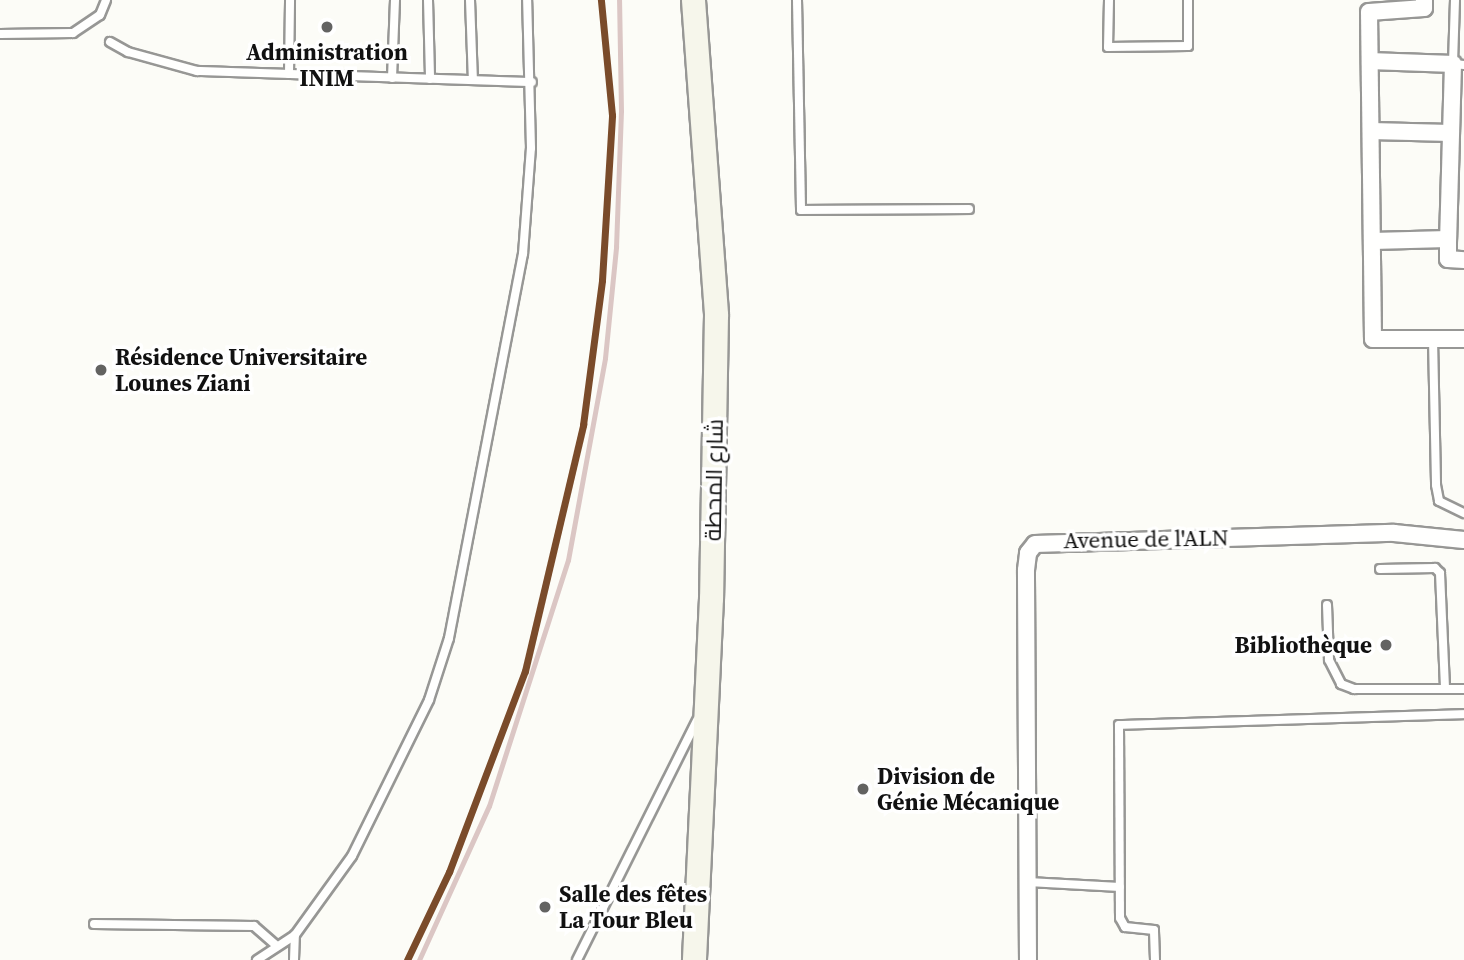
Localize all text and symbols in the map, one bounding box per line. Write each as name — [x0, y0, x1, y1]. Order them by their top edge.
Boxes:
marker: Administration INIM — [319, 19, 335, 35]
place label: Administration INIM — [246, 38, 408, 92]
place label: Résidence Universitaire Lounes Ziani — [115, 343, 367, 397]
marker: Résidence Universitaire Lounes Ziani — [93, 362, 109, 378]
street label: شارع المحطة — [699, 419, 729, 541]
street label: Avenue de l'ALN — [1063, 524, 1229, 554]
place label: Bibliothèque — [1235, 631, 1372, 659]
marker: Bibliothèque — [1378, 637, 1394, 653]
place label: Division de Génie Mécanique — [877, 762, 1059, 816]
marker: Division de Génie Mécanique — [855, 781, 871, 797]
place label: Salle des fêtes La Tour Bleu — [559, 880, 707, 934]
marker: Salle des fêtes La Tour Bleu — [537, 899, 553, 915]

